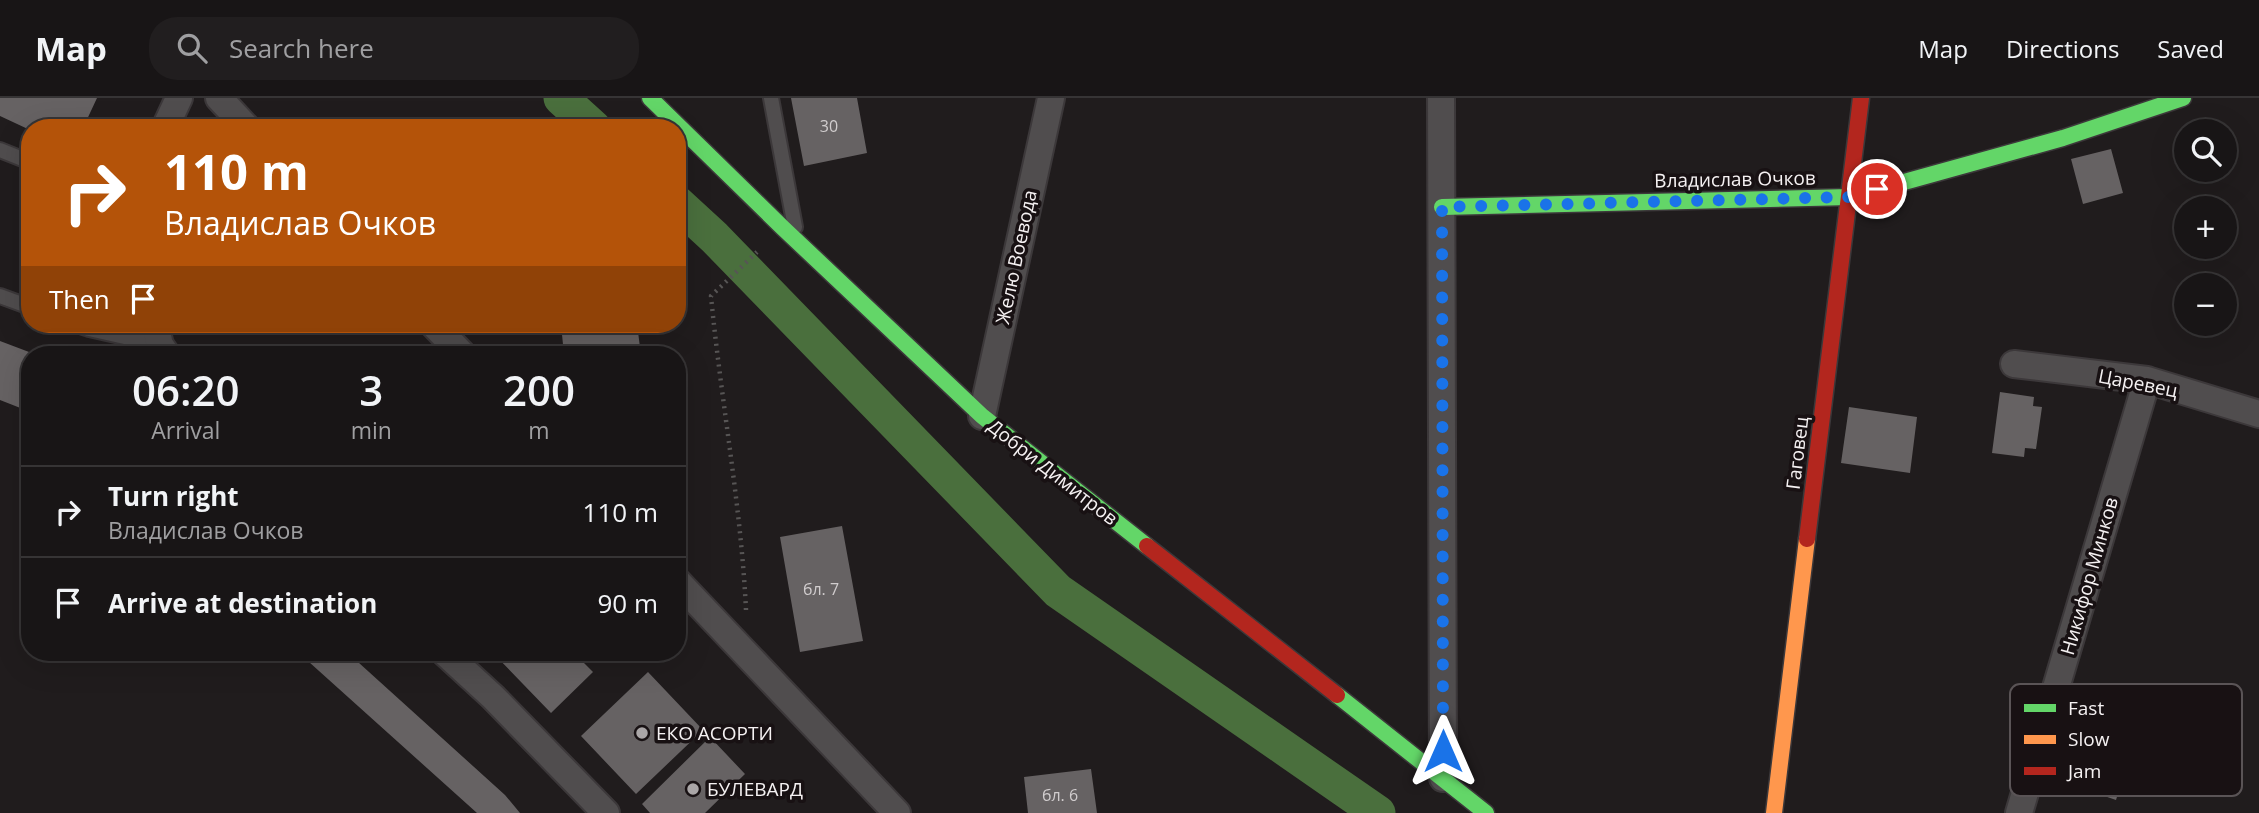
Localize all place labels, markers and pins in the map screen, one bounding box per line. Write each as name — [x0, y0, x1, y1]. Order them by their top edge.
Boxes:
pin — [1847, 159, 1907, 219]
place label: ЕКО АСОРТИ — [656, 720, 773, 746]
marker: ЕКО АСОРТИ — [634, 725, 650, 741]
place label: БУЛЕВАРД — [707, 776, 803, 802]
marker: БУЛЕВАРД — [685, 781, 701, 797]

